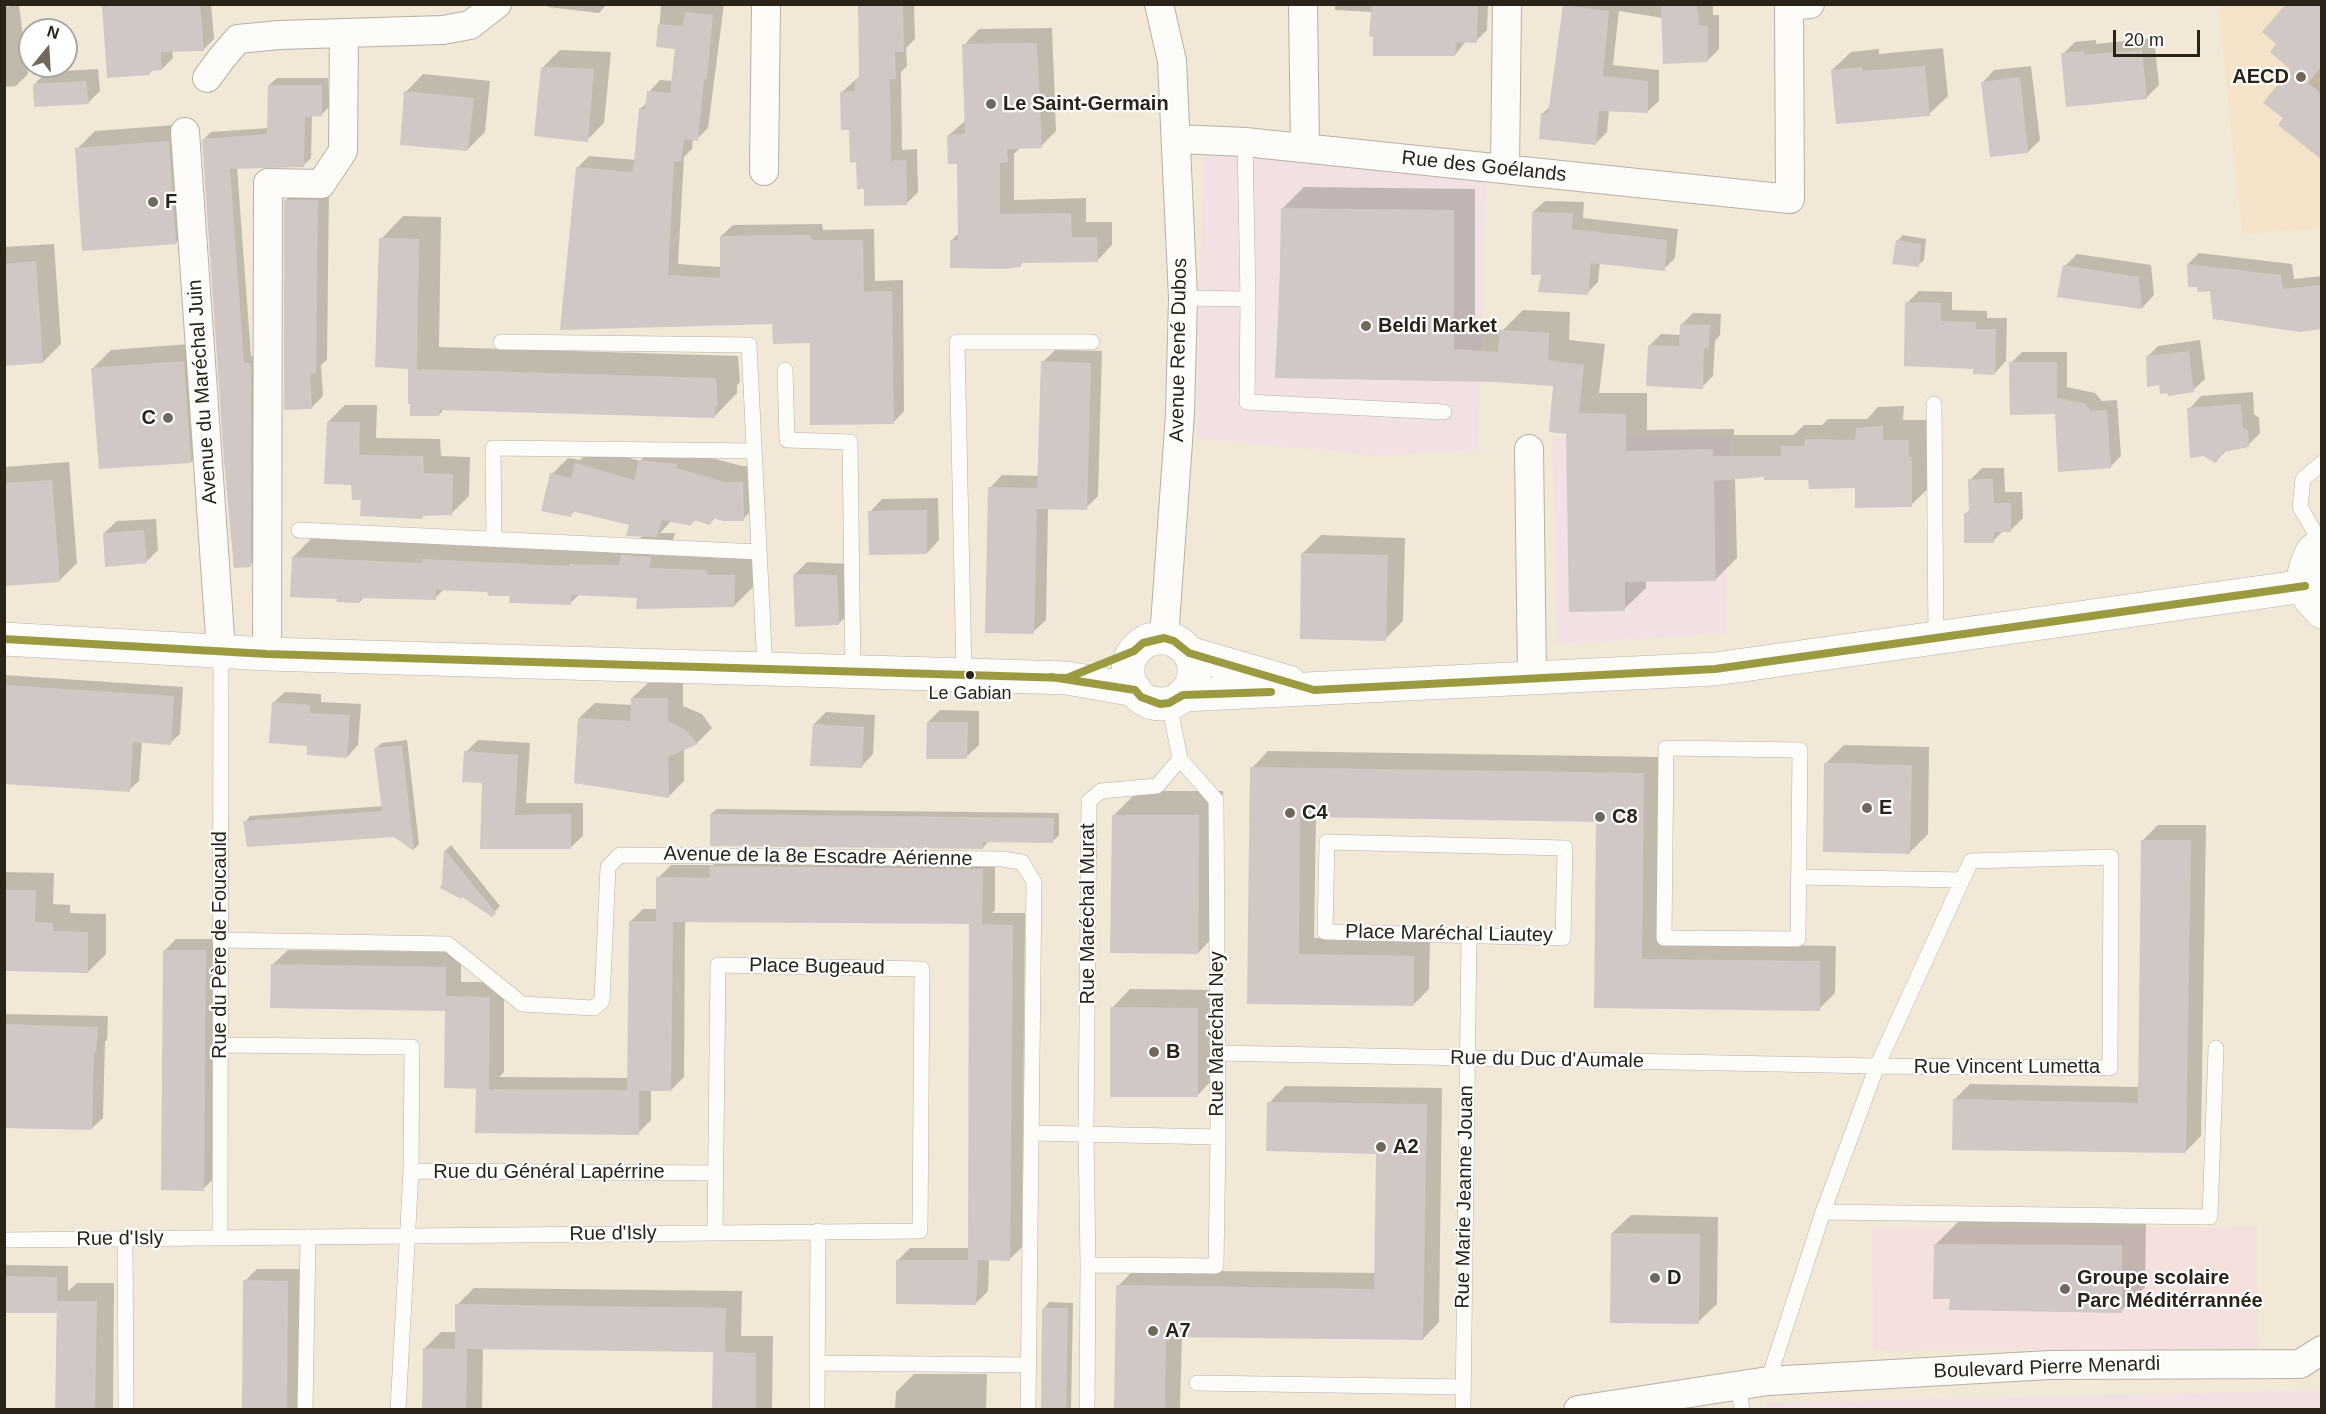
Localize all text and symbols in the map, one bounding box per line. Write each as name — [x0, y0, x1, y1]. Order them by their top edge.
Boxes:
north arrow — [18, 18, 78, 78]
scale bar — [2116, 18, 2203, 56]
text: N — [45, 22, 61, 42]
text: 20 m — [2124, 30, 2164, 50]
place label: AECD — [2232, 65, 2289, 89]
marker: AECD — [2294, 70, 2308, 84]
place label: Le Saint-Germain — [1003, 92, 1169, 116]
marker: Le Saint-Germain — [984, 97, 998, 111]
street label: Rue des Goélands — [1400, 146, 1568, 188]
place label: F — [165, 190, 177, 214]
marker: F — [146, 195, 160, 209]
street label: Avenue René Dubos — [1165, 258, 1193, 442]
street label: Avenue du Maréchal Juin — [183, 279, 223, 505]
place label: Beldi Market — [1378, 314, 1497, 338]
marker: Beldi Market — [1359, 319, 1373, 333]
place label: C — [142, 406, 156, 430]
marker: C — [161, 411, 175, 425]
marker: Le Gabian — [964, 669, 976, 681]
place label: Le Gabian — [928, 683, 1012, 705]
place label: E — [1879, 796, 1892, 820]
place label: C4 — [1302, 801, 1328, 825]
marker: E — [1860, 801, 1874, 815]
place label: C8 — [1612, 805, 1638, 829]
marker: C4 — [1283, 806, 1297, 820]
marker: C8 — [1593, 810, 1607, 824]
street label: Rue Maréchal Murat — [1076, 823, 1100, 1005]
street label: Rue du Père de Foucauld — [208, 831, 232, 1059]
street label: Avenue de la 8e Escadre Aérienne — [663, 842, 973, 872]
street label: Place Maréchal Liautey — [1345, 920, 1553, 948]
street label: Rue Maréchal Ney — [1205, 951, 1229, 1117]
street label: Place Bugeaud — [749, 954, 885, 980]
place label: B — [1166, 1040, 1180, 1064]
marker: B — [1147, 1045, 1161, 1059]
street label: Rue du Duc d'Aumale — [1450, 1046, 1644, 1074]
street label: Rue Vincent Lumetta — [1914, 1055, 2100, 1079]
street label: Rue Marie Jeanne Jouan — [1451, 1085, 1479, 1309]
place label: A2 — [1393, 1135, 1419, 1159]
marker: A2 — [1374, 1140, 1388, 1154]
street label: Rue du Général Lapérrine — [433, 1160, 665, 1184]
street label: Rue d'Isly — [569, 1221, 657, 1247]
street label: Rue d'Isly — [76, 1226, 164, 1252]
place label: D — [1667, 1266, 1681, 1290]
place label: Groupe scolaire Parc Méditérrannée — [2077, 1266, 2263, 1313]
marker: D — [1648, 1271, 1662, 1285]
marker: Groupe scolaire Parc Méditérrannée — [2058, 1282, 2072, 1296]
place label: A7 — [1165, 1319, 1191, 1343]
marker: A7 — [1146, 1324, 1160, 1338]
street label: Boulevard Pierre Menardi — [1933, 1352, 2161, 1384]

